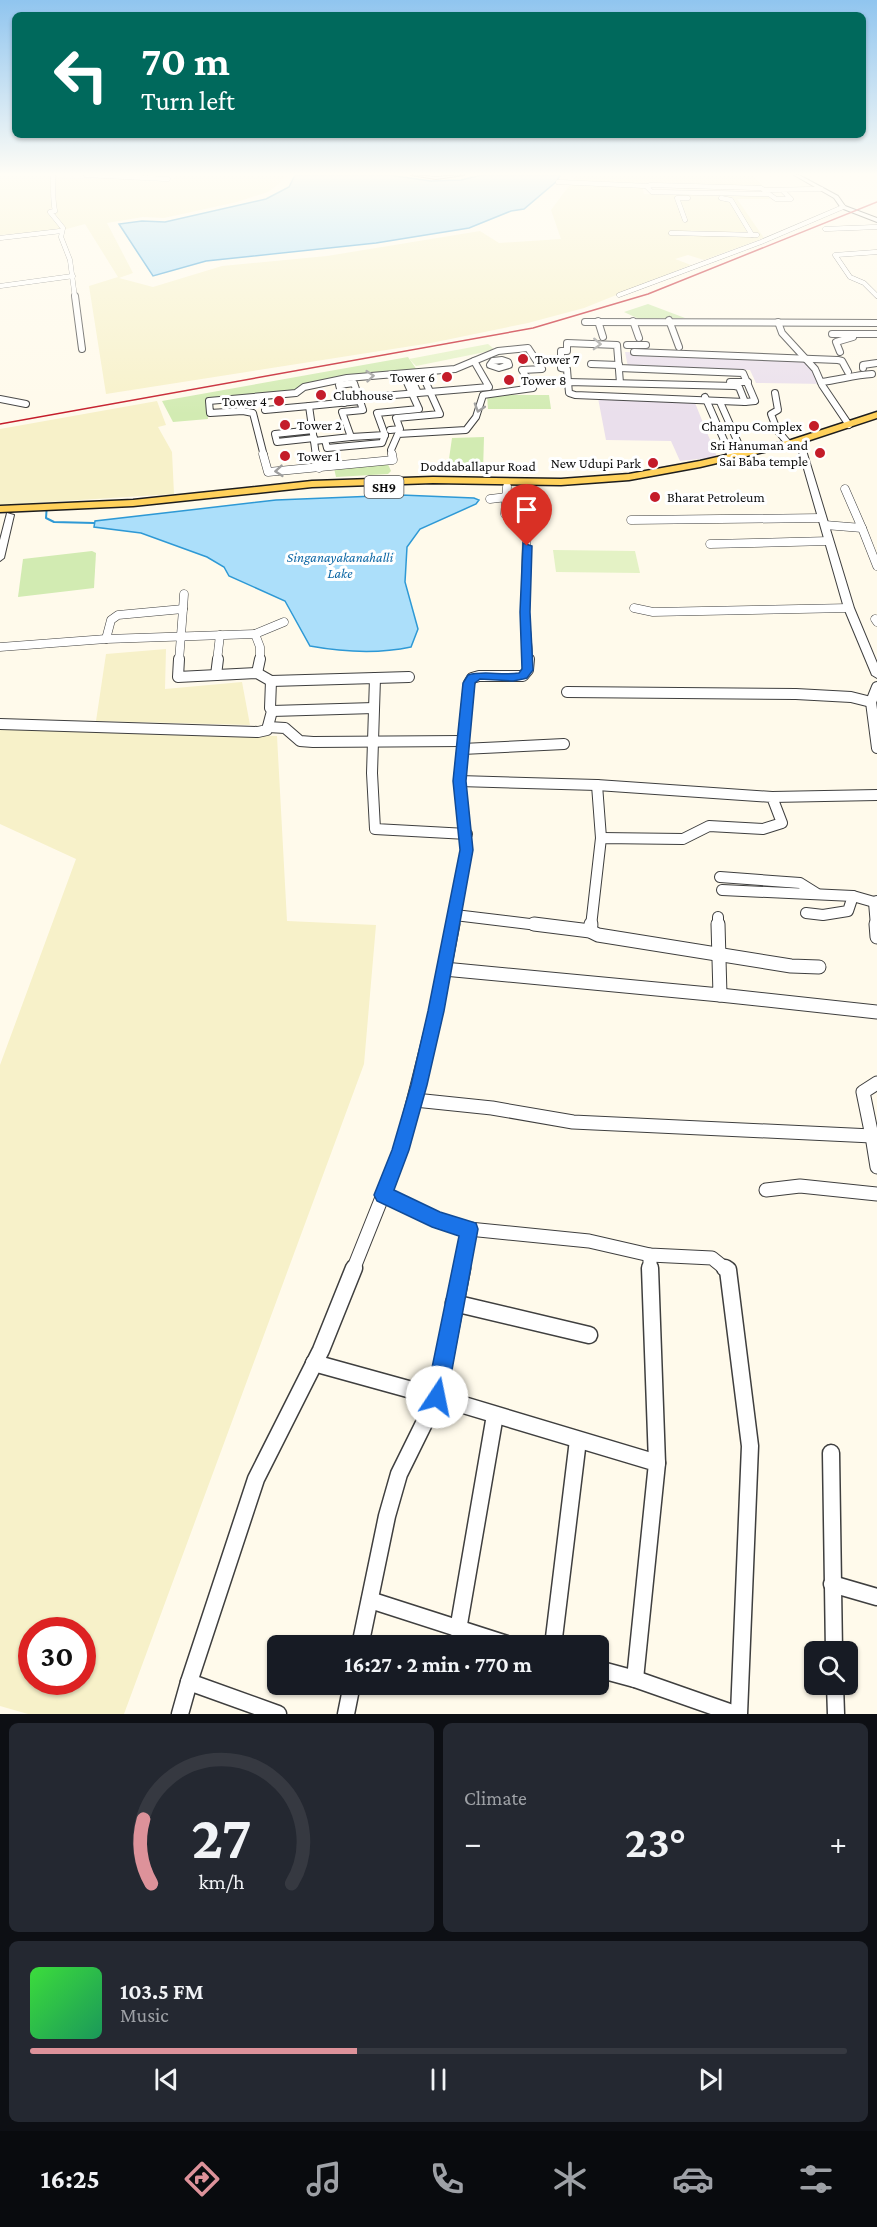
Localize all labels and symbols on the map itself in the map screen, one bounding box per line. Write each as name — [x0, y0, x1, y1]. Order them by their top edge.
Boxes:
one-way arrow — [592, 338, 601, 351]
place label: Tower 7 — [535, 351, 580, 367]
marker: Tower 7 — [516, 352, 530, 366]
place label: Tower 6 — [390, 369, 435, 385]
one-way arrow — [366, 370, 375, 383]
marker: Tower 6 — [440, 370, 454, 384]
place label: Tower 8 — [521, 372, 566, 388]
marker: Tower 8 — [502, 373, 516, 387]
place label: Clubhouse — [333, 387, 393, 403]
marker: Clubhouse — [314, 388, 328, 402]
place label: Tower 4 — [222, 393, 267, 409]
marker: Tower 4 — [272, 394, 286, 408]
one-way arrow — [474, 402, 486, 413]
place label: Tower 2 — [297, 417, 342, 433]
marker: Tower 2 — [278, 418, 292, 432]
place label: Champu Complex — [701, 418, 802, 434]
marker: Champu Complex — [807, 419, 821, 433]
place label: Sri Hanuman and Sai Baba temple — [710, 437, 809, 469]
marker: Sri Hanuman and Sai Baba temple — [813, 446, 827, 460]
place label: Tower 1 — [297, 448, 340, 464]
marker: Tower 1 — [278, 449, 292, 463]
place label: New Udupi Park — [551, 455, 641, 471]
marker: New Udupi Park — [646, 456, 660, 470]
street label: Doddaballapur Road — [420, 458, 537, 474]
one-way arrow — [274, 465, 283, 478]
road number: SH9 — [364, 476, 404, 498]
pin — [501, 484, 552, 546]
place label: Bharat Petroleum — [667, 489, 765, 505]
marker: Bharat Petroleum — [648, 490, 662, 504]
water label: Singanayakanahalli Lake — [287, 549, 393, 581]
position arrow — [405, 1365, 469, 1429]
speed limit sign: 30 — [18, 1617, 96, 1695]

